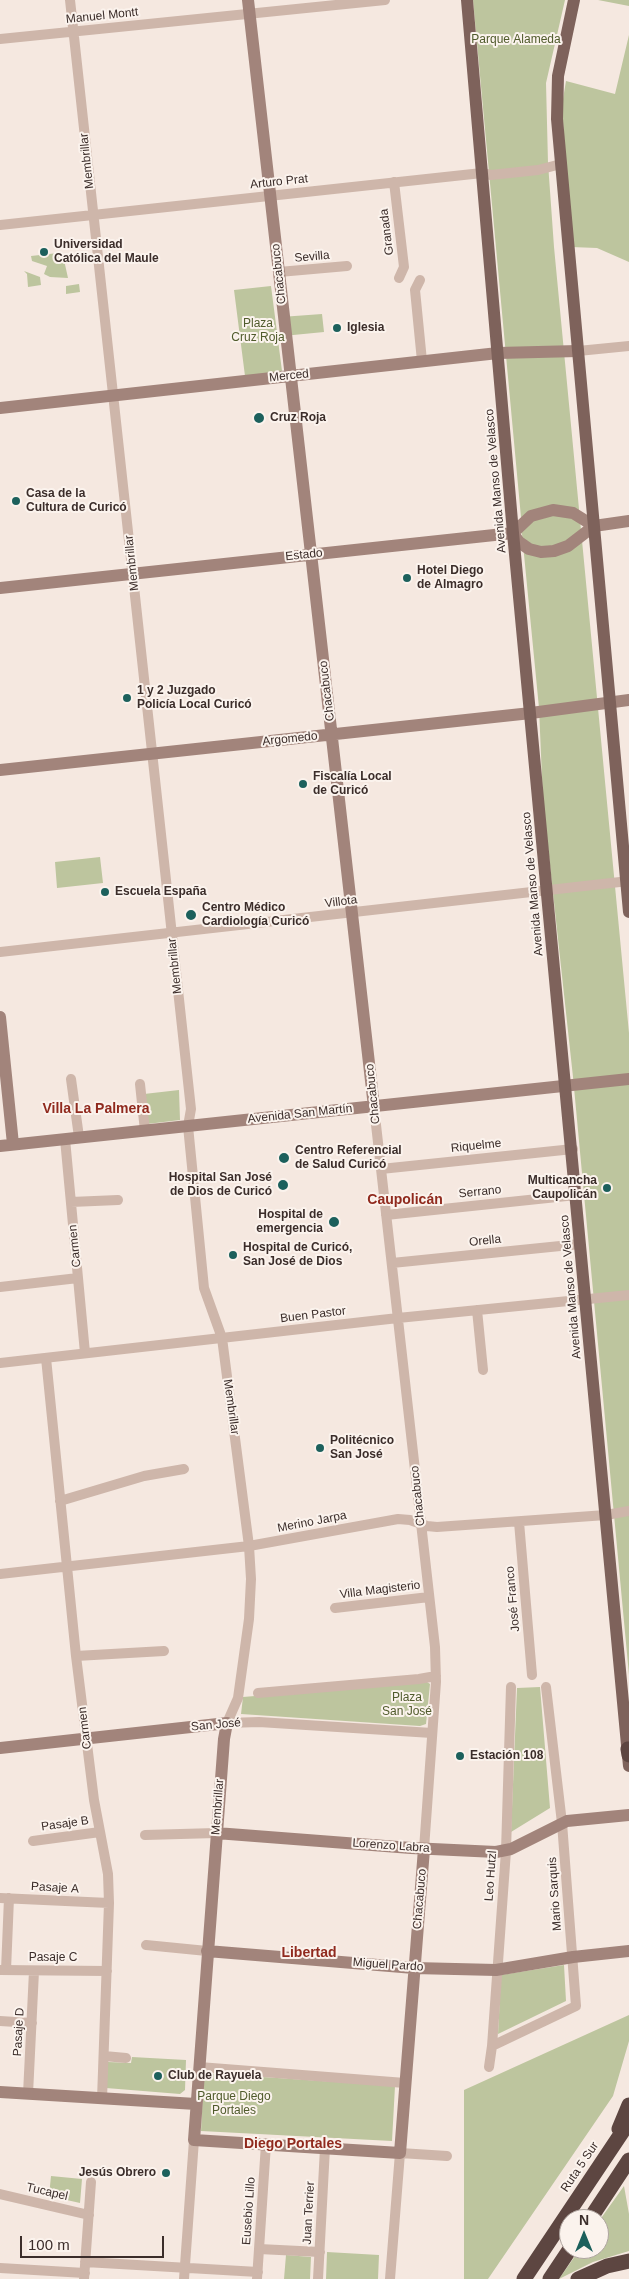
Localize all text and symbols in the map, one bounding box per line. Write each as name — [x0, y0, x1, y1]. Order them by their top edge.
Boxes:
street label: Manuel Montt — [65, 5, 139, 27]
park label: Parque Alameda — [471, 33, 561, 47]
street label: Membrillar — [77, 132, 97, 190]
street label: Arturo Prat — [249, 172, 309, 192]
street label: Granada — [377, 208, 397, 256]
place label: Universidad Católica del Maule — [54, 238, 159, 266]
street label: Chacabuco — [269, 243, 289, 305]
marker: Universidad Católica del Maule — [38, 246, 50, 258]
street label: Sevilla — [294, 248, 330, 266]
park label: Plaza Cruz Roja — [231, 317, 285, 345]
place label: Iglesia — [347, 321, 384, 335]
marker: Iglesia — [331, 322, 343, 334]
street label: Merced — [268, 367, 310, 385]
street label: Avenida Manso de Velasco — [483, 408, 509, 554]
marker: Cruz Roja — [252, 411, 266, 425]
place label: Cruz Roja — [270, 411, 326, 425]
place label: Casa de la Cultura de Curicó — [26, 487, 127, 515]
marker: Casa de la Cultura de Curicó — [10, 495, 22, 507]
street label: Membrillar — [122, 534, 142, 592]
street label: Estado — [285, 546, 323, 564]
place label: Hotel Diego de Almagro — [417, 564, 484, 592]
marker: Hotel Diego de Almagro — [401, 572, 413, 584]
street label: Chacabuco — [316, 660, 338, 722]
place label: 1 y 2 Juzgado Policía Local Curicó — [137, 684, 252, 712]
marker: 1 y 2 Juzgado Policía Local Curicó — [121, 692, 133, 704]
street label: Argomedo — [262, 729, 318, 749]
place label: Fiscalía Local de Curicó — [313, 770, 392, 798]
marker: Fiscalía Local de Curicó — [297, 778, 309, 790]
street label: Avenida Manso de Velasco — [520, 811, 546, 957]
place label: Escuela España — [115, 885, 206, 899]
marker: Escuela España — [99, 886, 111, 898]
street label: Villota — [324, 893, 358, 911]
place label: Centro Médico Cardiología Curicó — [202, 901, 309, 929]
marker: Centro Médico Cardiología Curicó — [184, 908, 198, 922]
street label: Membrillar — [165, 937, 185, 995]
street label: Chacabuco — [363, 1063, 383, 1125]
district label: Villa La Palmera — [42, 1101, 150, 1117]
street label: Avenida San Martín — [247, 1101, 353, 1127]
street label: Riquelme — [450, 1136, 502, 1156]
place label: Centro Referencial de Salud Curicó — [295, 1144, 402, 1172]
marker: Centro Referencial de Salud Curicó — [277, 1151, 291, 1165]
place label: Hospital San José de Dios de Curicó — [169, 1171, 272, 1199]
place label: Multicancha Caupolicán — [528, 1174, 597, 1202]
marker: Hospital San José de Dios de Curicó — [276, 1178, 290, 1192]
marker: Multicancha Caupolicán — [601, 1182, 613, 1194]
street label: Serrano — [458, 1183, 502, 1201]
district label: Caupolicán — [367, 1192, 443, 1208]
place label: Hospital de emergencia — [256, 1208, 323, 1236]
street label: Avenida Manso de Velasco — [558, 1214, 584, 1360]
marker: Hospital de emergencia — [327, 1215, 341, 1229]
street label: Carmen — [66, 1224, 84, 1268]
street label: Orella — [468, 1232, 502, 1250]
place label: Hospital de Curicó, San José de Dios — [243, 1241, 352, 1269]
marker: Hospital de Curicó, San José de Dios — [227, 1249, 239, 1261]
street label: Buen Pastor — [279, 1304, 347, 1326]
street label: Membrillar — [220, 1378, 242, 1436]
place label: Politécnico San José — [330, 1434, 394, 1462]
marker: Politécnico San José — [314, 1442, 326, 1454]
street label: Chacabuco — [408, 1465, 428, 1527]
street label: Merino Jarpa — [276, 1508, 348, 1536]
street label: José Franco — [503, 1565, 523, 1633]
street label: Villa Magisterio — [339, 1578, 421, 1602]
park label: Plaza San José — [382, 1691, 432, 1719]
street label: Carmen — [75, 1706, 95, 1750]
street label: San José — [190, 1716, 242, 1734]
place label: Estación 108 — [470, 1749, 543, 1763]
marker: Estación 108 — [454, 1750, 466, 1762]
street label: Membrillar — [209, 1779, 227, 1835]
street label: Pasaje B — [40, 1814, 90, 1834]
street label: Lorenzo Labra — [352, 1836, 430, 1856]
street label: Leo Hutzl — [482, 1850, 500, 1902]
street label: Mario Sarquis — [545, 1857, 565, 1931]
street label: Chacabuco — [410, 1868, 430, 1930]
street label: Pasaje A — [31, 1880, 79, 1896]
district label: Libertad — [281, 1945, 337, 1961]
street label: Pasaje C — [29, 1951, 77, 1965]
street label: Miguel Pardo — [352, 1955, 424, 1975]
street label: Pasaje D — [11, 2007, 27, 2057]
place label: Club de Rayuela — [168, 2069, 261, 2083]
marker: Club de Rayuela — [152, 2070, 164, 2082]
park label: Parque Diego Portales — [197, 2090, 271, 2118]
district label: Diego Portales — [244, 2136, 342, 2152]
street label: Ruta 5 Sur — [558, 2139, 602, 2195]
place label: Jesús Obrero — [79, 2166, 156, 2180]
marker: Jesús Obrero — [160, 2167, 172, 2179]
street label: Eusebio Lillo — [239, 2177, 259, 2245]
street label: Tucapel — [25, 2180, 69, 2204]
street label: Juan Terrier — [300, 2181, 318, 2245]
north arrow — [559, 2209, 609, 2259]
text: N — [579, 2212, 589, 2228]
scale bar — [22, 2226, 166, 2258]
text: 100 m — [28, 2236, 70, 2253]

